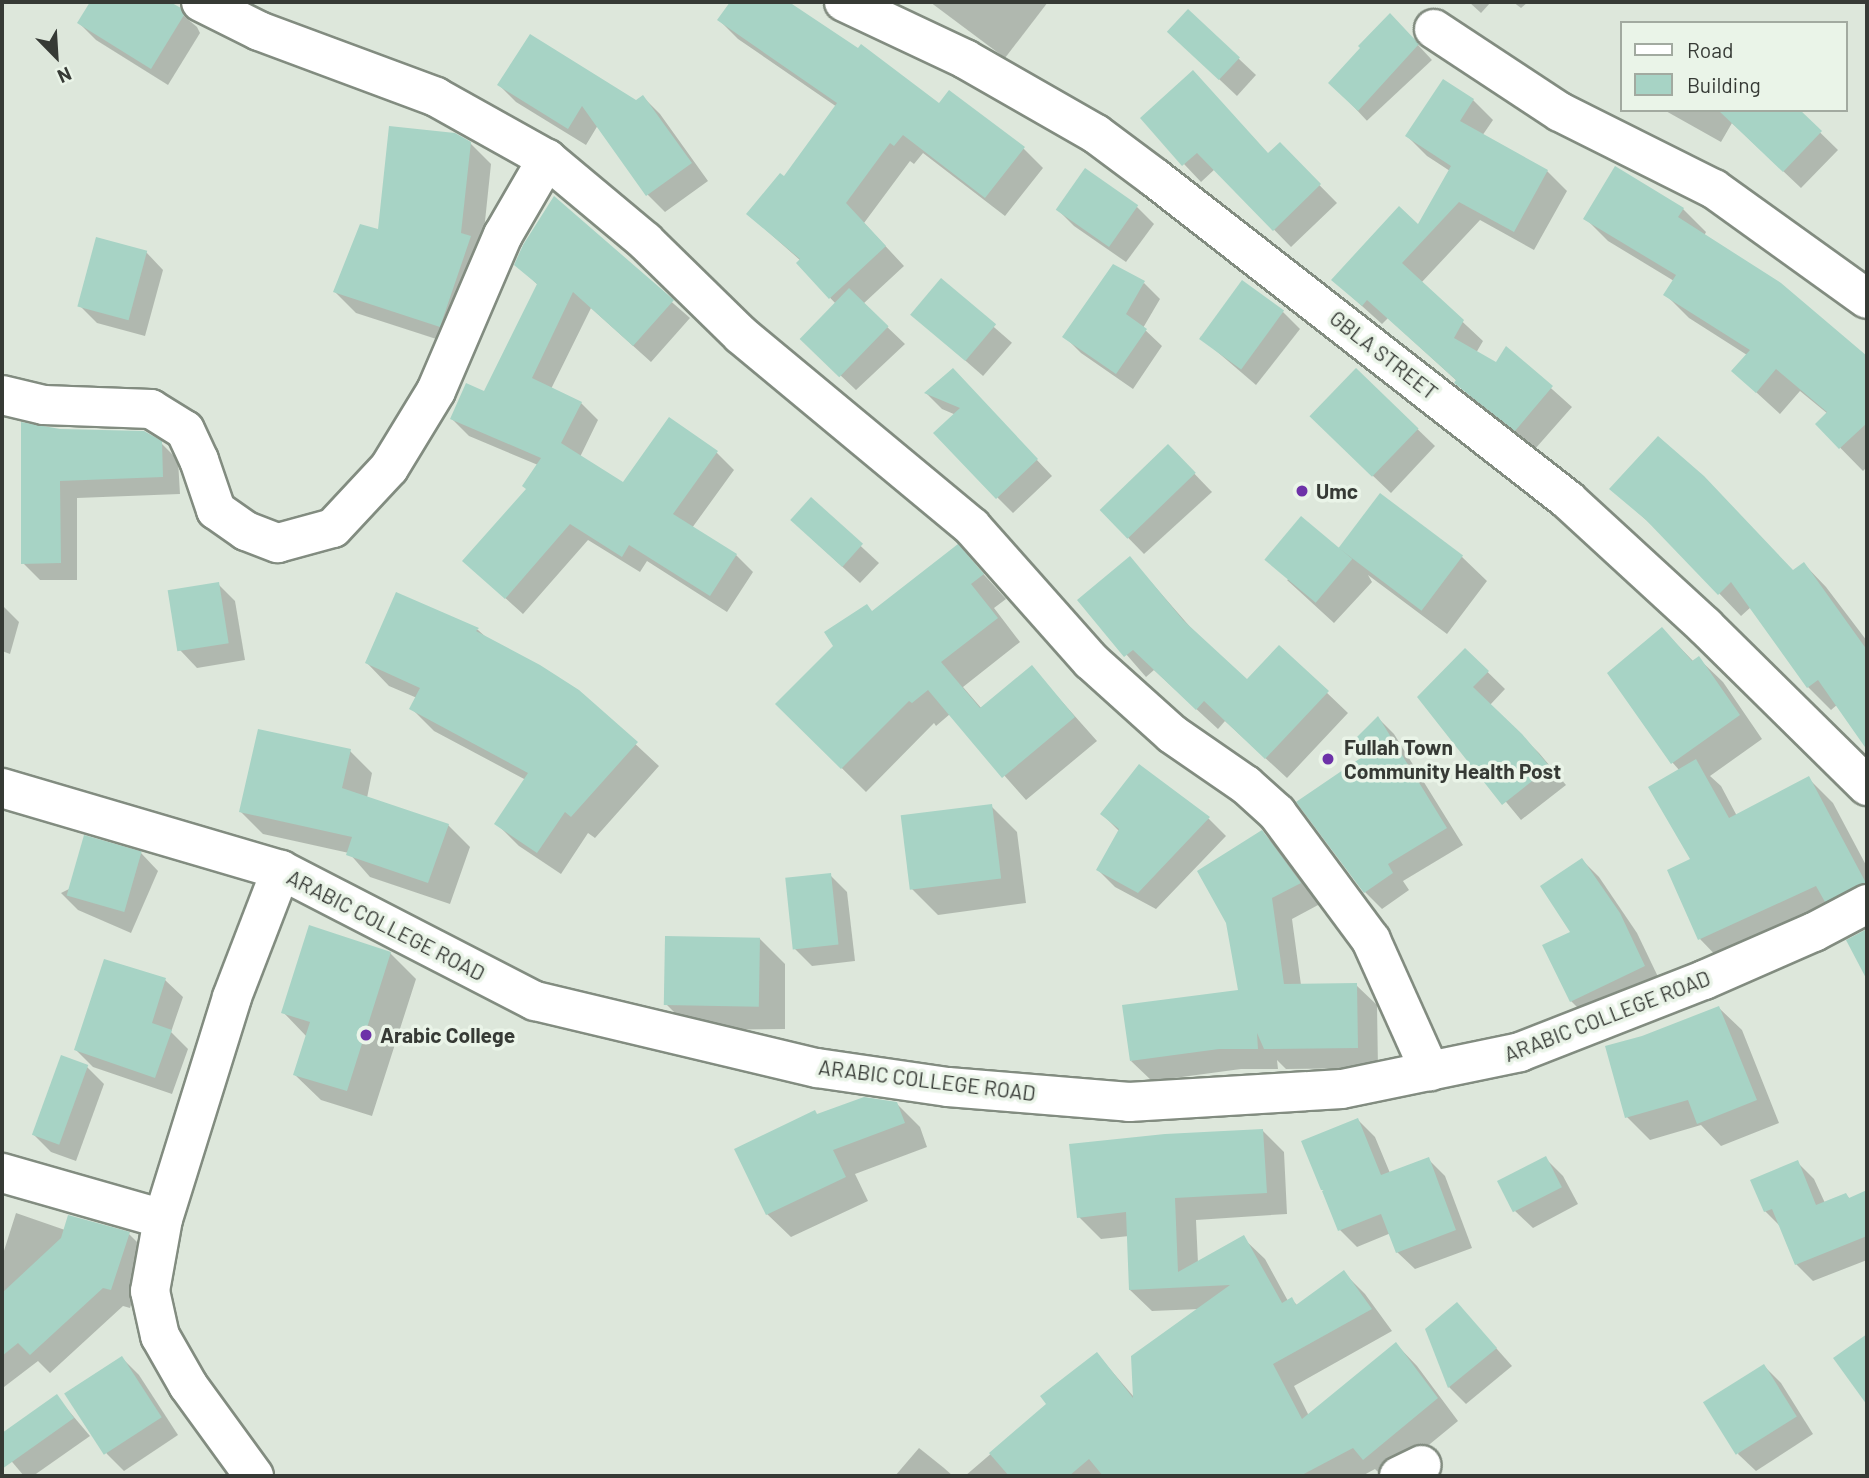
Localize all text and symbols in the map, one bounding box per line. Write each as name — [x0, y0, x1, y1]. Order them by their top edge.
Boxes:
north arrow — [21, 21, 91, 91]
legend — [1620, 21, 1848, 112]
text: Road — [1687, 37, 1733, 62]
text: N — [54, 63, 75, 89]
text: Building — [1687, 72, 1761, 97]
street label: GBLA STREET — [1325, 305, 1443, 405]
place label: Umc — [1316, 478, 1358, 504]
marker: Umc — [1294, 483, 1310, 499]
place label: Fullah Town Community Health Post — [1344, 734, 1561, 784]
marker: Fullah Town Community Health Post — [1318, 749, 1338, 769]
street label: ARABIC COLLEGE ROAD — [283, 864, 489, 986]
street label: ARABIC COLLEGE ROAD — [1501, 965, 1713, 1067]
place label: Arabic College — [380, 1022, 515, 1048]
marker: Arabic College — [358, 1027, 374, 1043]
street label: ARABIC COLLEGE ROAD — [817, 1054, 1037, 1106]

